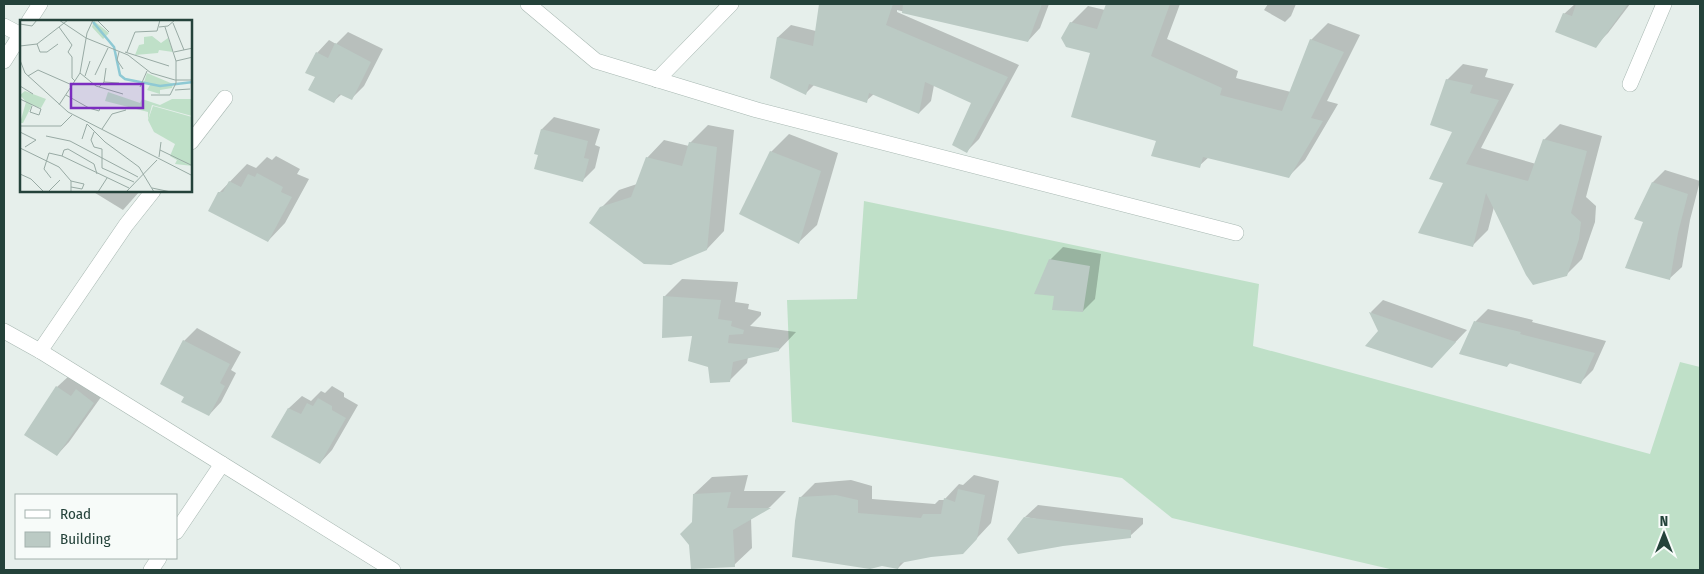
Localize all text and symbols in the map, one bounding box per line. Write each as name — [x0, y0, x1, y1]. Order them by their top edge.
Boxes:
inset map — [20, 20, 192, 192]
legend — [15, 494, 178, 559]
text: Road — [60, 505, 91, 523]
north arrow — [1639, 509, 1689, 559]
text: N — [1660, 513, 1668, 530]
text: Building — [60, 530, 111, 548]

